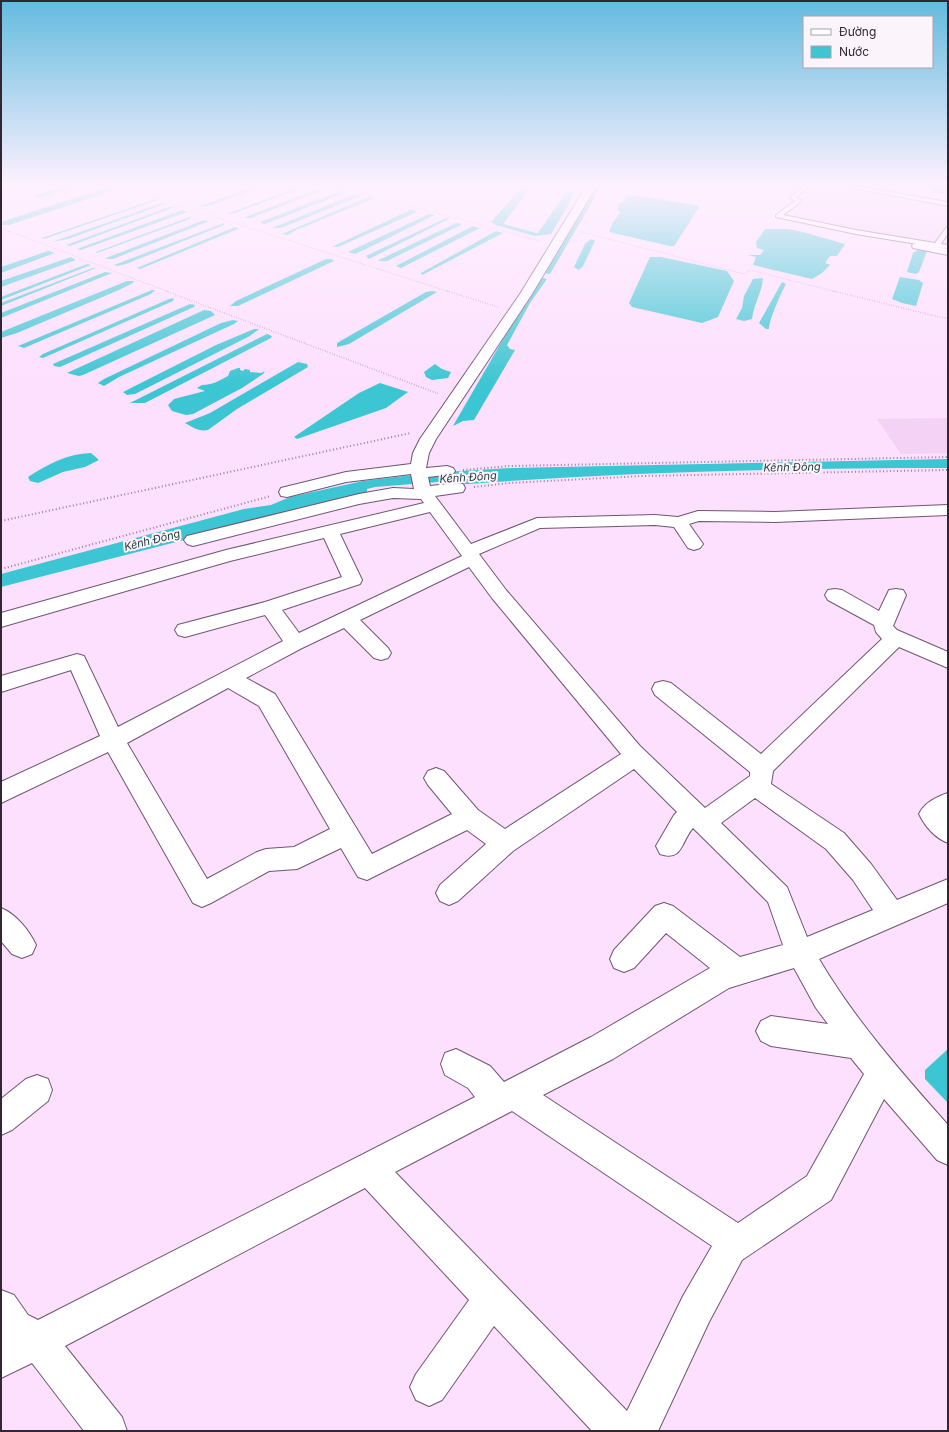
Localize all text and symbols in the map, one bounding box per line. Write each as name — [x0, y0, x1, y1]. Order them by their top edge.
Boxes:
legend — [803, 16, 933, 68]
text: Đường — [839, 24, 876, 39]
text: Nước — [839, 44, 869, 59]
water label: Kênh Đông — [763, 459, 821, 474]
water label: Kênh Đông — [439, 468, 497, 486]
water label: Kênh Đông — [122, 526, 182, 554]

